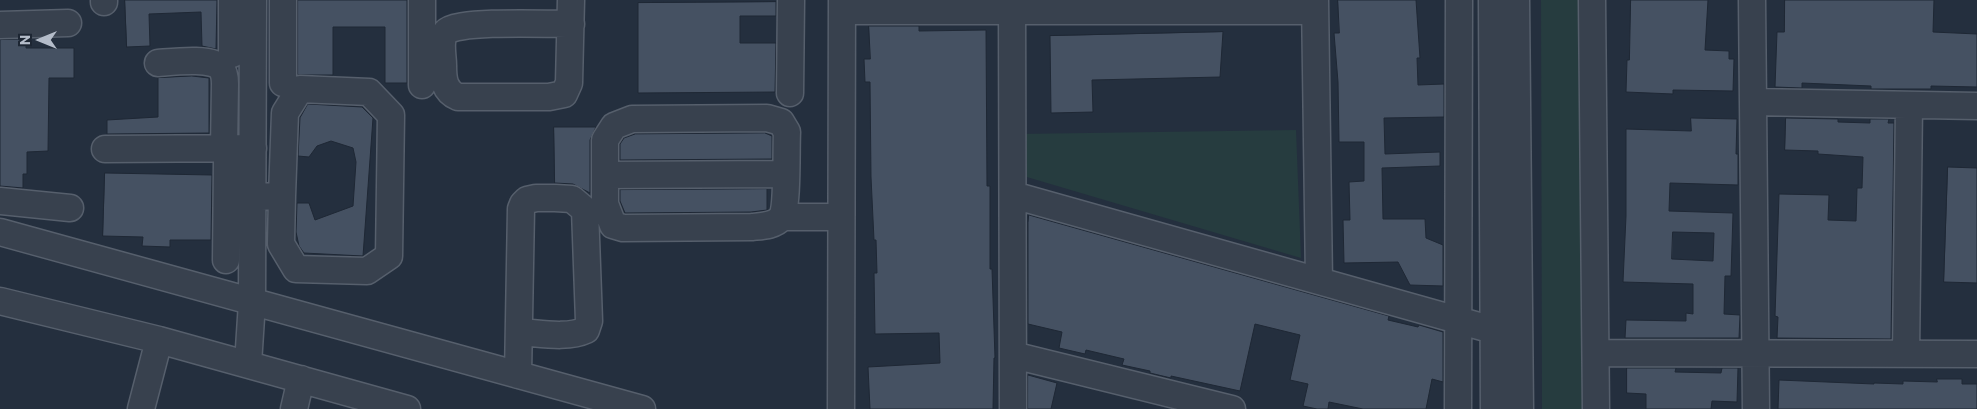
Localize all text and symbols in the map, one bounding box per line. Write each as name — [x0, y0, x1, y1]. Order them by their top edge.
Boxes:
north arrow — [15, 15, 65, 65]
text: N — [16, 35, 33, 45]

